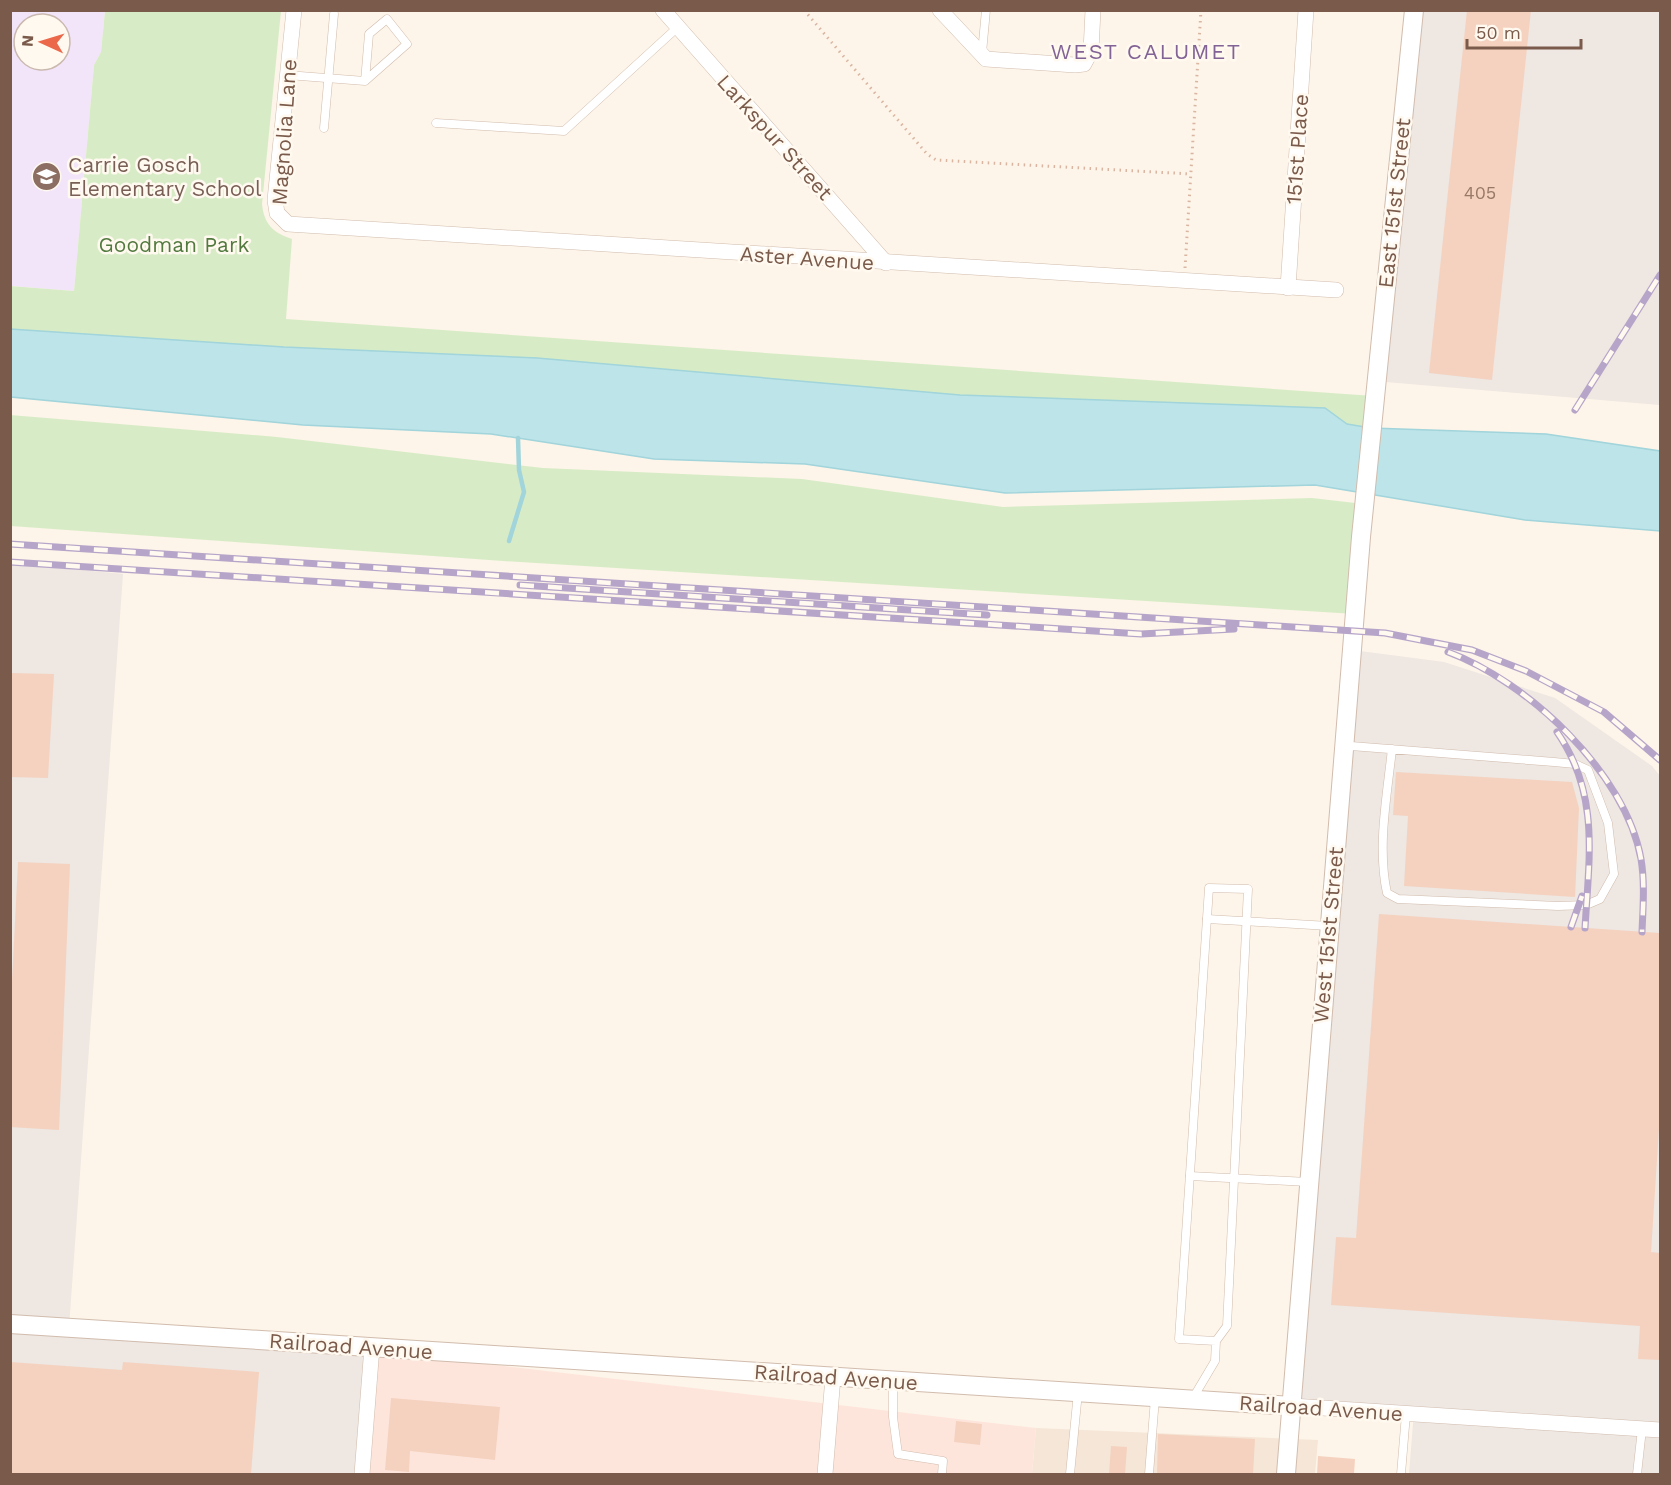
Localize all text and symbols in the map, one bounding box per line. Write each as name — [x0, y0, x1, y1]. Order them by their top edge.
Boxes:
north arrow — [12, 12, 72, 72]
scale bar — [1467, 12, 1581, 50]
text: 50 m — [1476, 22, 1521, 43]
text: N — [18, 34, 37, 48]
district label: WEST CALUMET — [1051, 39, 1241, 64]
street label: Magnolia Lane — [266, 58, 302, 206]
street label: Larkspur Street — [712, 69, 838, 205]
street label: 151st Place — [1281, 93, 1313, 205]
street label: East 151st Street — [1373, 117, 1415, 289]
place label: Carrie Gosch Elementary School — [68, 152, 262, 201]
school or university icon: Carrie Gosch Elementary School — [31, 160, 63, 192]
house number: 405 — [1464, 182, 1496, 203]
park label: Goodman Park — [99, 232, 249, 257]
street label: Aster Avenue — [739, 241, 875, 275]
street label: West 151st Street — [1308, 846, 1348, 1024]
street label: Railroad Avenue — [268, 1328, 434, 1364]
street label: Railroad Avenue — [753, 1359, 919, 1395]
street label: Railroad Avenue — [1238, 1390, 1404, 1426]

